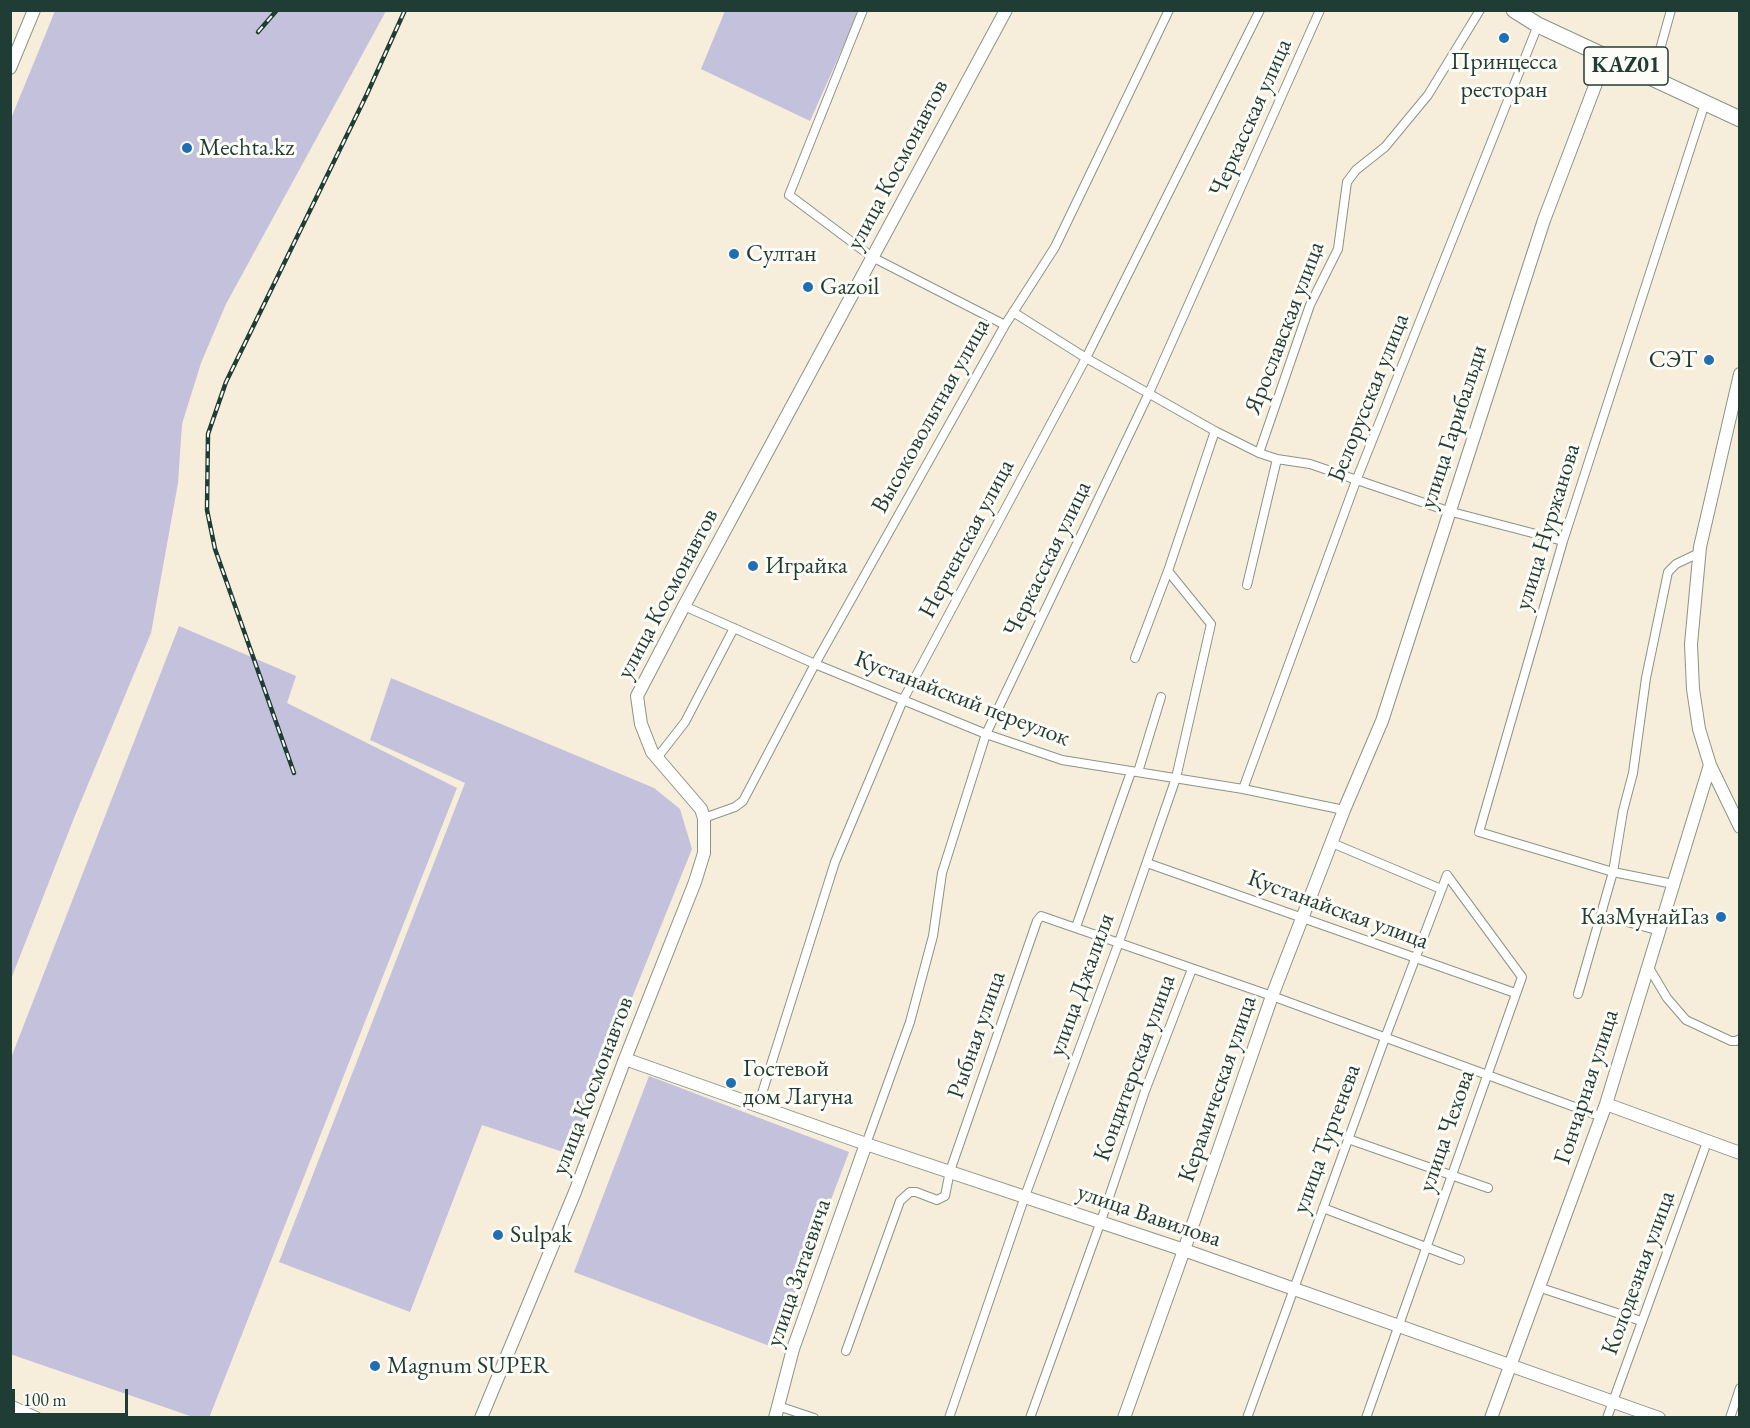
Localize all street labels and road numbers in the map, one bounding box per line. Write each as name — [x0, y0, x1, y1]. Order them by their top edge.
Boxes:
street label: Черкасская улица — [1203, 35, 1299, 201]
road number: KАZ01 — [1584, 47, 1668, 85]
street label: улица Космонавтов — [841, 75, 955, 255]
street label: Ярославская улица — [1239, 238, 1331, 418]
street label: Белорусская улица — [1322, 309, 1416, 487]
street label: Высоковольтная улица — [866, 314, 996, 518]
street label: улица Гарибальди — [1414, 342, 1494, 512]
street label: улица Нуржанова — [1509, 440, 1587, 614]
street label: Нерченская улица — [913, 455, 1021, 623]
street label: Черкасская улица — [998, 476, 1098, 642]
street label: улица Космонавтов — [611, 504, 725, 684]
street label: Кустанайский переулок — [850, 645, 1074, 753]
street label: Кустанайская улица — [1244, 864, 1432, 956]
street label: улица Джалиля — [1043, 909, 1121, 1061]
street label: Рыбная улица — [942, 967, 1012, 1103]
street label: Кондитерская улица — [1088, 971, 1182, 1165]
street label: Керамическая улица — [1173, 992, 1263, 1186]
street label: улица Космонавтов — [546, 993, 640, 1179]
street label: Гончарная улица — [1548, 1006, 1626, 1168]
street label: улица Тургенева — [1287, 1060, 1367, 1218]
street label: улица Чехова — [1413, 1066, 1481, 1196]
street label: улица Вавилова — [1073, 1178, 1225, 1254]
street label: Колодезная улица — [1596, 1187, 1682, 1359]
street label: улица Затаевича — [760, 1195, 838, 1351]

